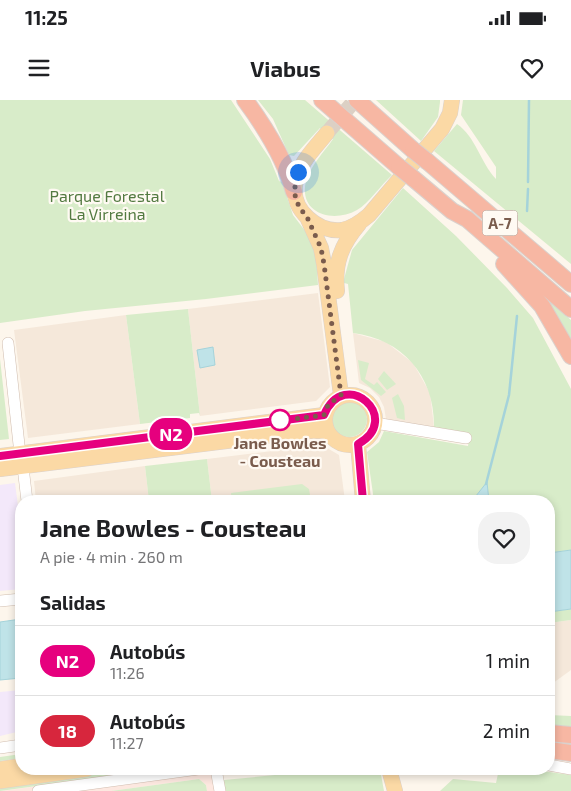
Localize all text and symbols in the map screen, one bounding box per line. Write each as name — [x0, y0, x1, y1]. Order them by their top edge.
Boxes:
text: 11:25 — [25, 6, 68, 29]
icon: menu — [25, 54, 53, 82]
icon: heart — [518, 54, 546, 82]
text: Viabus — [250, 55, 321, 81]
your location — [286, 160, 311, 185]
park label: Parque Forestal La Virreina — [50, 186, 165, 223]
road number: A-7 — [482, 210, 518, 236]
marker: Jane Bowles - Cousteau — [269, 409, 291, 431]
line badge: N2 — [148, 418, 194, 450]
text: N2 — [159, 423, 183, 445]
place label: Jane Bowles - Cousteau — [233, 433, 327, 470]
button: heart — [478, 512, 530, 564]
text: Jane Bowles - Cousteau — [40, 513, 307, 542]
text: A pie · 4 min · 260 m — [40, 547, 183, 566]
text: Salidas — [40, 591, 106, 614]
text: Autobús — [110, 640, 185, 663]
text: 1 min — [486, 649, 530, 672]
text: N2 — [56, 650, 79, 672]
text: 11:26 — [110, 663, 145, 682]
text: Autobús — [110, 710, 185, 733]
text: 2 min — [483, 719, 530, 742]
text: 18 — [58, 720, 77, 742]
text: 11:27 — [110, 733, 144, 752]

